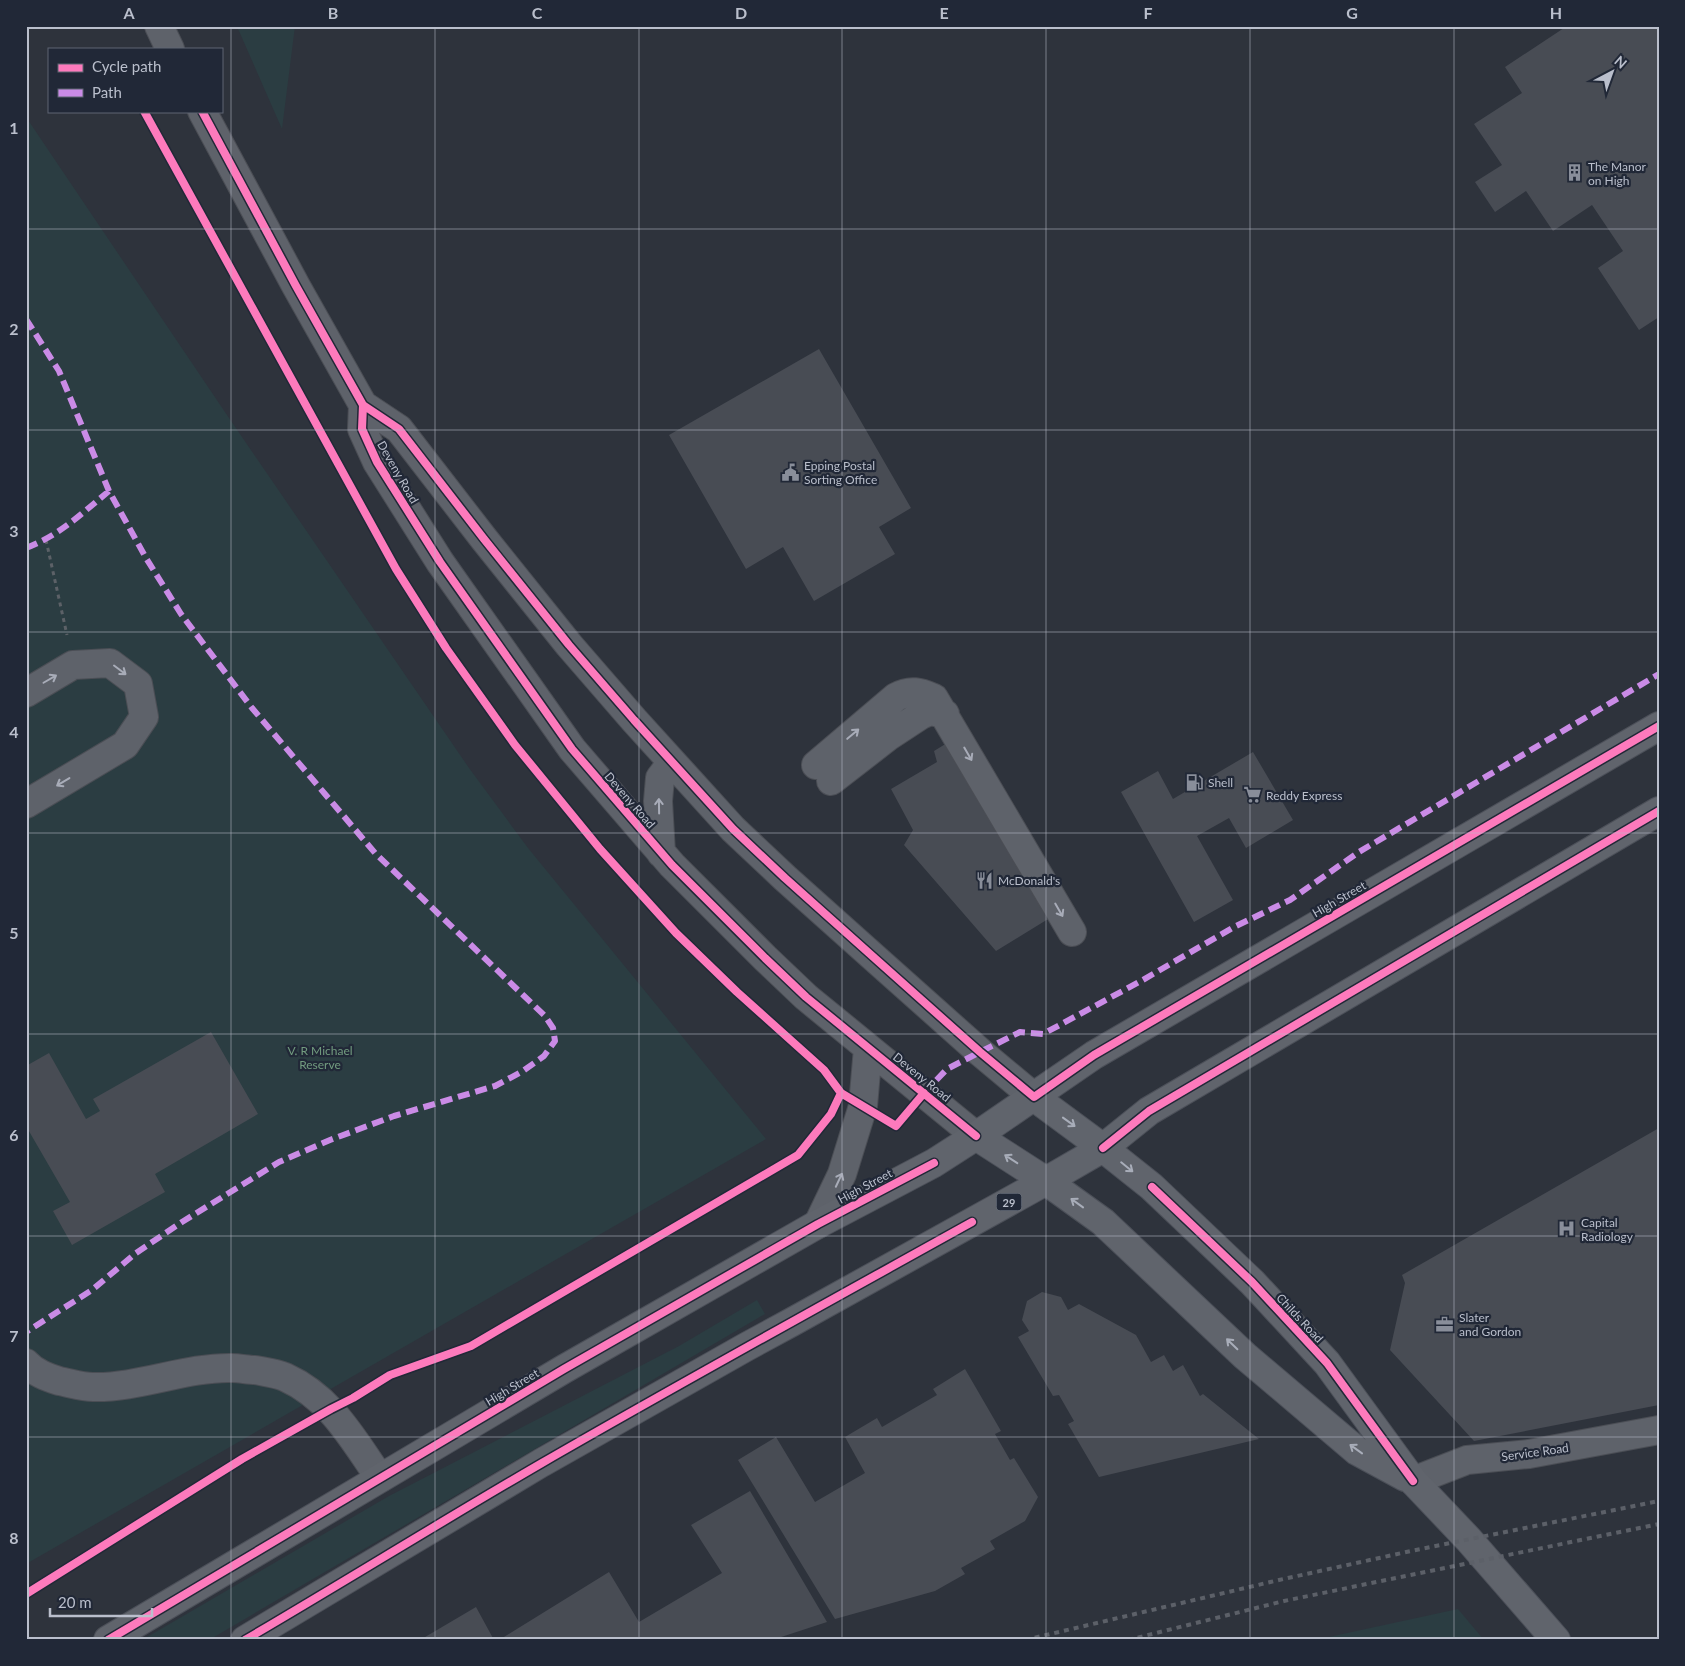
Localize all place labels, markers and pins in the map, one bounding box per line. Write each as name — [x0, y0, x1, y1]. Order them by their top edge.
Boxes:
place label: The Manor on High — [1588, 159, 1647, 188]
building icon: The Manor on High — [1564, 163, 1584, 183]
place label: Epping Postal Sorting Office — [804, 458, 877, 487]
public building icon: Epping Postal Sorting Office — [780, 462, 800, 482]
fuel station icon: Shell — [1184, 772, 1204, 792]
place label: Shell — [1208, 775, 1233, 790]
supermarket icon: Reddy Express — [1242, 785, 1262, 805]
place label: Reddy Express — [1266, 788, 1342, 803]
restaurant icon: McDonald's — [974, 870, 994, 890]
place label: McDonald's — [998, 873, 1060, 888]
place label: Capital Radiology — [1581, 1215, 1634, 1244]
hospital icon: Capital Radiology — [1557, 1219, 1577, 1239]
place label: Slater and Gordon — [1459, 1310, 1521, 1339]
office icon: Slater and Gordon — [1435, 1314, 1455, 1334]

